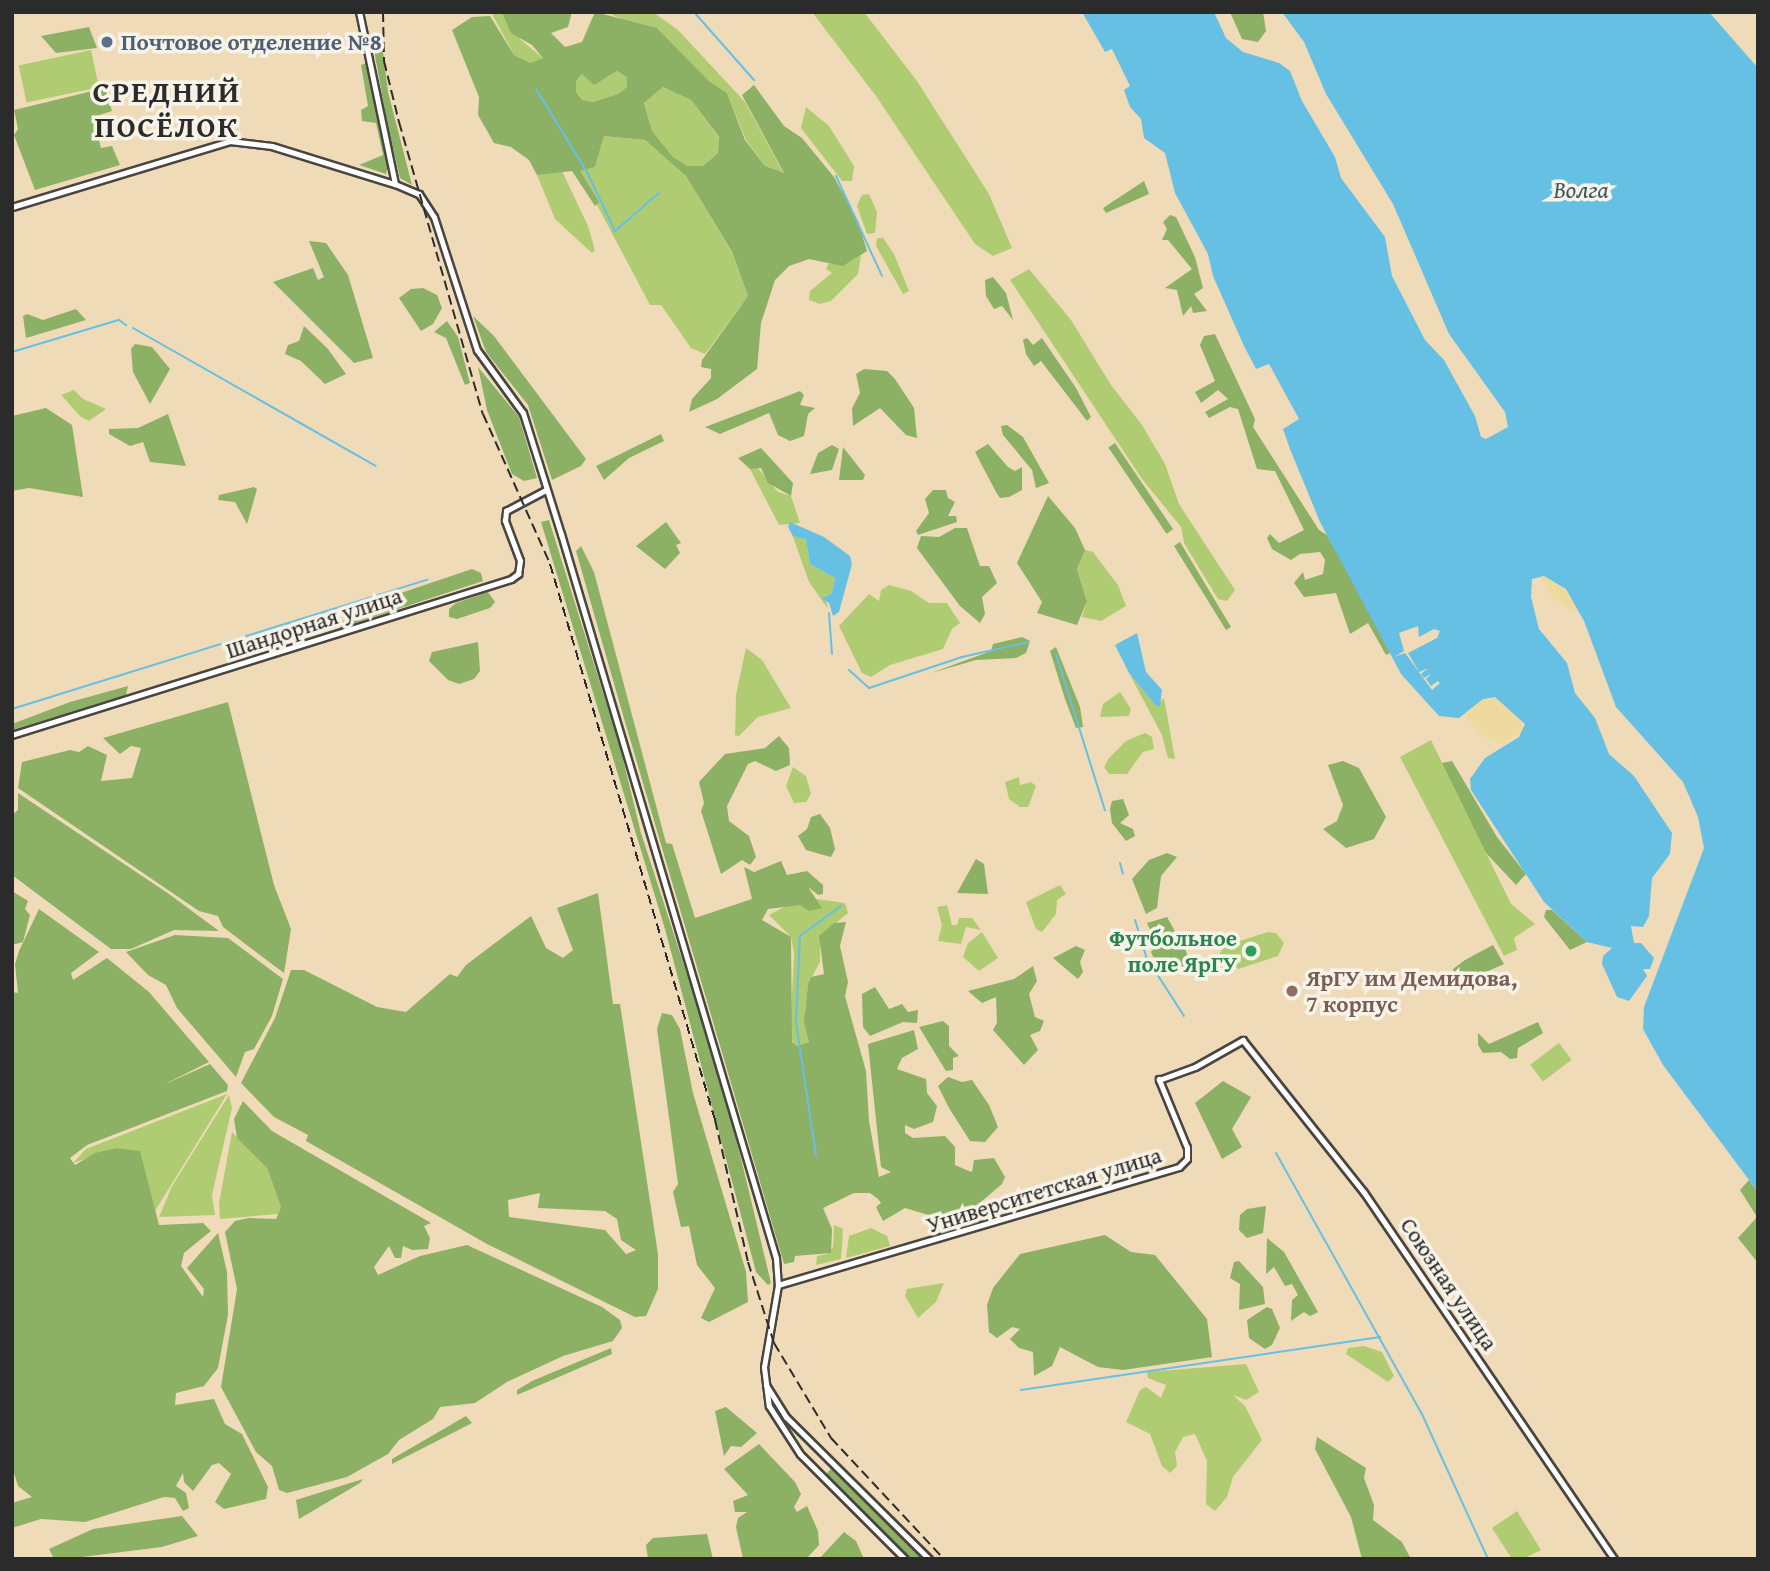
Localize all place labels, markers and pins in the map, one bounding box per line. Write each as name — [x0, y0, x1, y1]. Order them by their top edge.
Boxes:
place label: Почтовое отделение №8 — [121, 28, 382, 56]
marker: Почтовое отделение №8 — [99, 34, 115, 50]
place label: Футбольное поле ЯрГУ — [1109, 924, 1237, 978]
marker: Футбольное поле ЯрГУ — [1243, 943, 1259, 959]
place label: ЯрГУ им Демидова, 7 корпус — [1306, 964, 1517, 1018]
marker: ЯрГУ им Демидова, 7 корпус — [1284, 983, 1300, 999]

